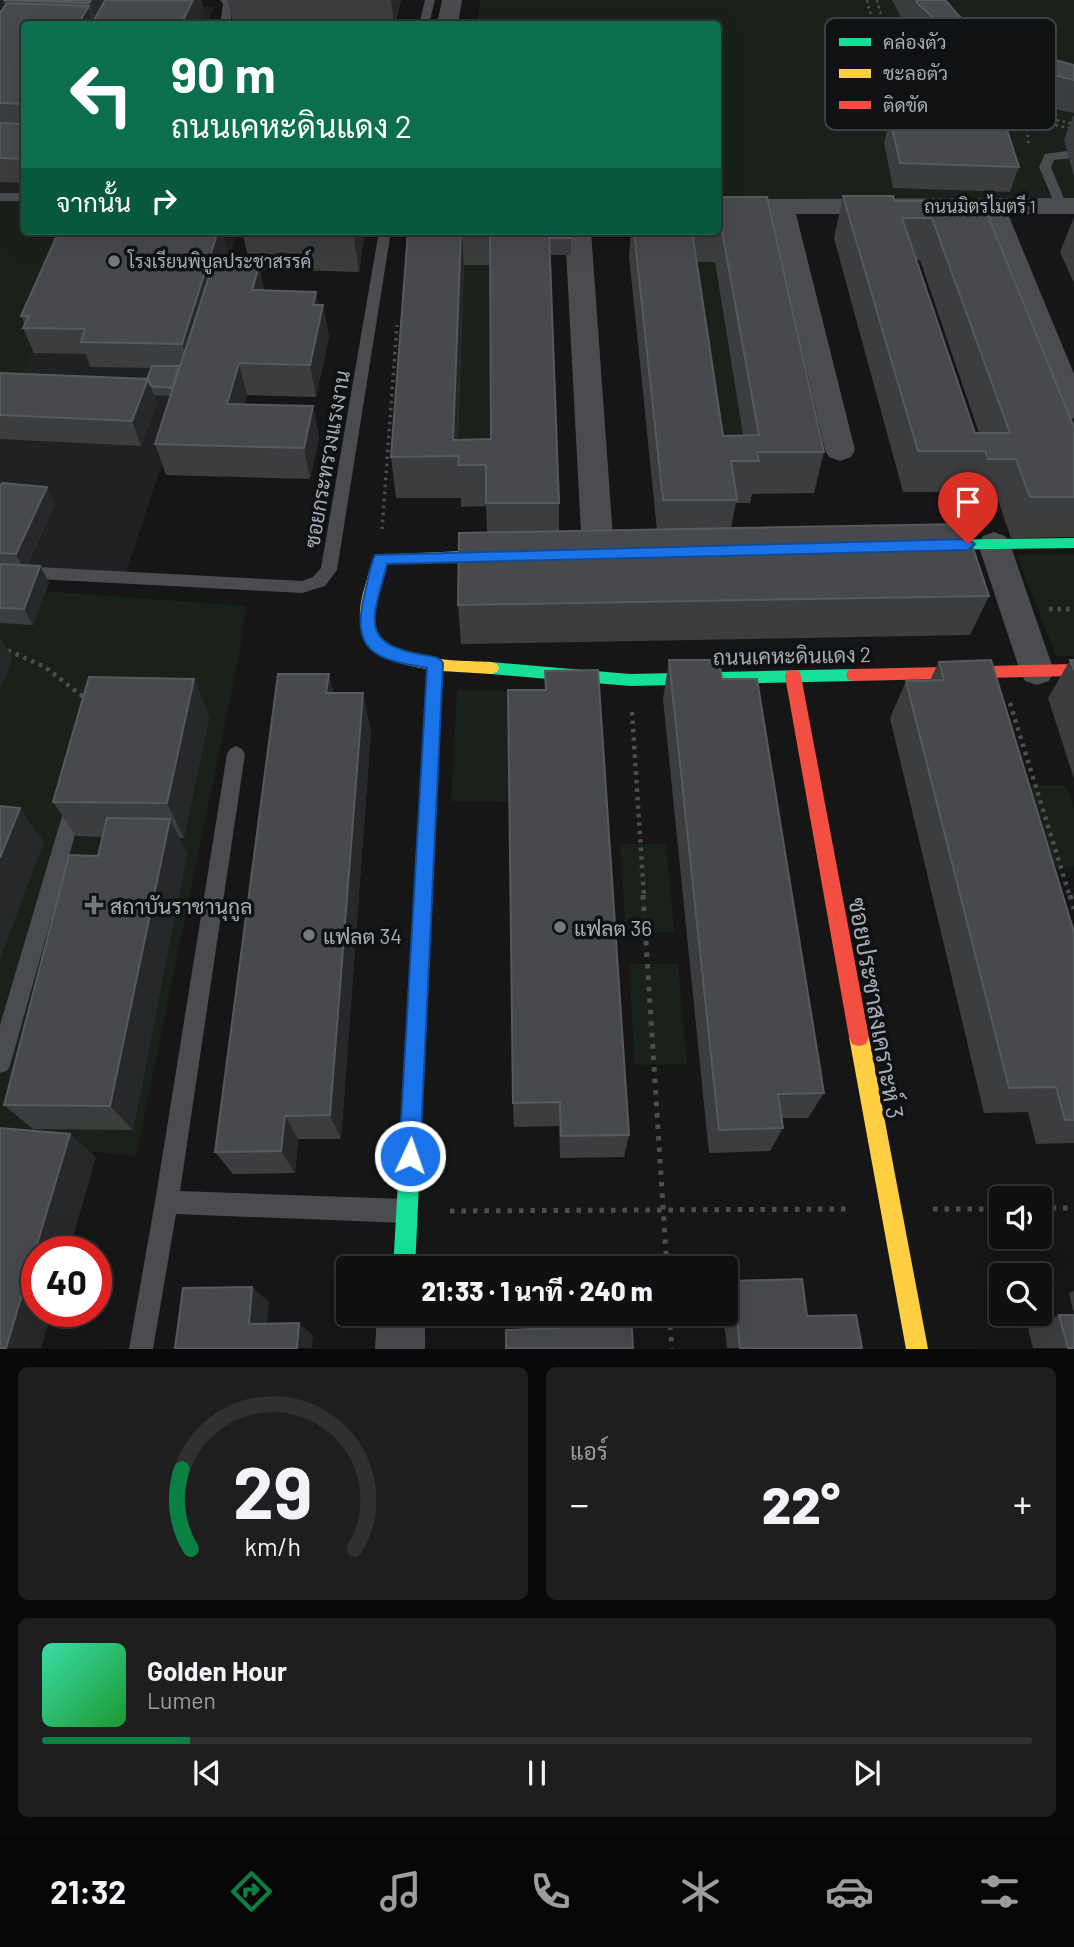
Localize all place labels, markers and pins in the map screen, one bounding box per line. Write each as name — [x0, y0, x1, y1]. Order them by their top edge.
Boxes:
place label: โรงเรียนพิบูลประชาสรรค์ — [127, 249, 311, 275]
marker: โรงเรียนพิบูลประชาสรรค์ — [106, 253, 122, 269]
pin — [938, 472, 998, 544]
place label: สถาบันราชานุกูล — [110, 893, 252, 922]
marker: สถาบันราชานุกูล — [84, 895, 104, 915]
place label: แฟลต 36 — [574, 915, 652, 940]
marker: แฟลต 36 — [552, 919, 568, 935]
place label: แฟลต 34 — [323, 923, 402, 948]
marker: แฟลต 34 — [301, 927, 317, 943]

